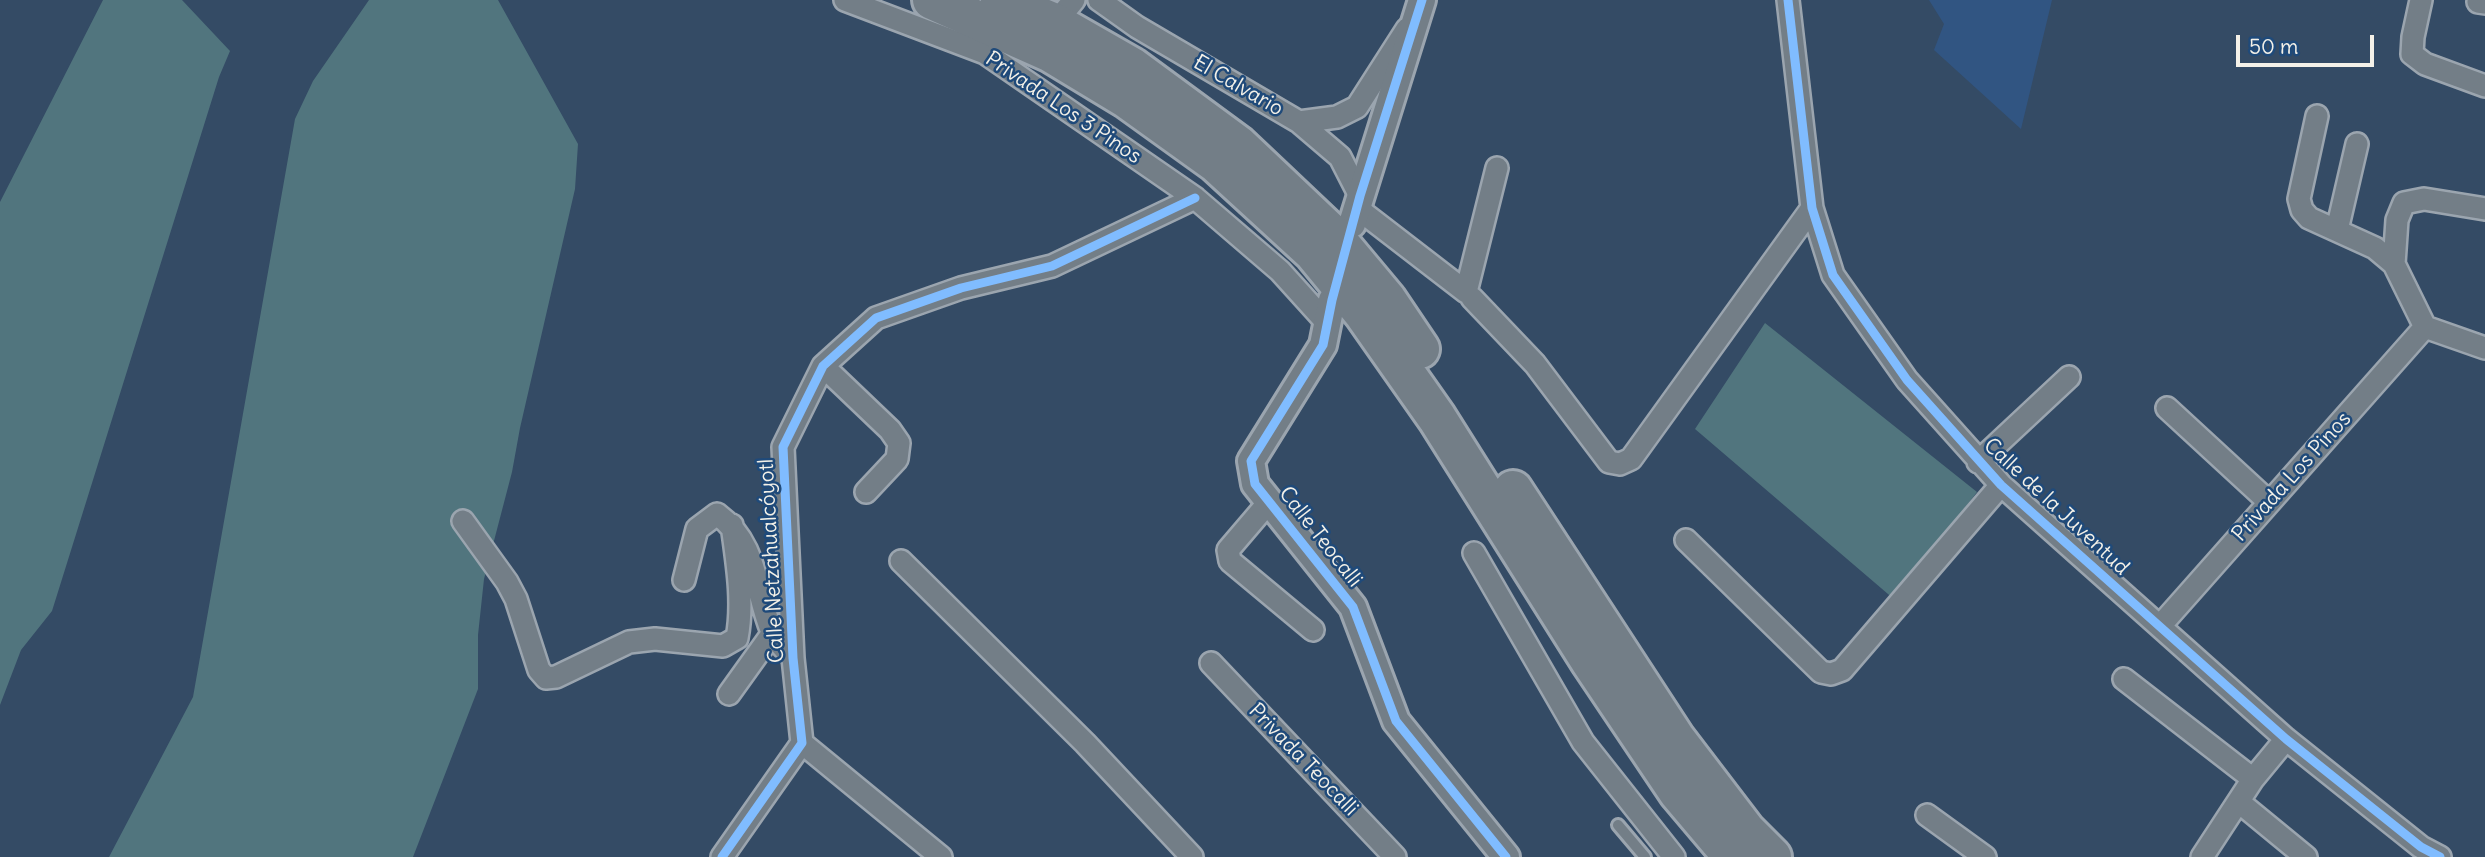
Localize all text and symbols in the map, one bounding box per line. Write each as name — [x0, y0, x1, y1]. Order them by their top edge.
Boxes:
scale bar — [2240, 21, 2378, 65]
text: 50 m — [2249, 33, 2298, 60]
street label: Privada Los 3 Pinos — [980, 47, 1146, 169]
street label: El Calvario — [1189, 50, 1287, 122]
street label: Privada Los Pinos — [2227, 407, 2357, 547]
street label: Calle de la Juventud — [1978, 433, 2134, 581]
street label: Calle Netzahualcóyotl — [754, 458, 790, 664]
street label: Calle Teocalli — [1273, 482, 1367, 592]
street label: Privada Teocalli — [1243, 699, 1363, 821]

